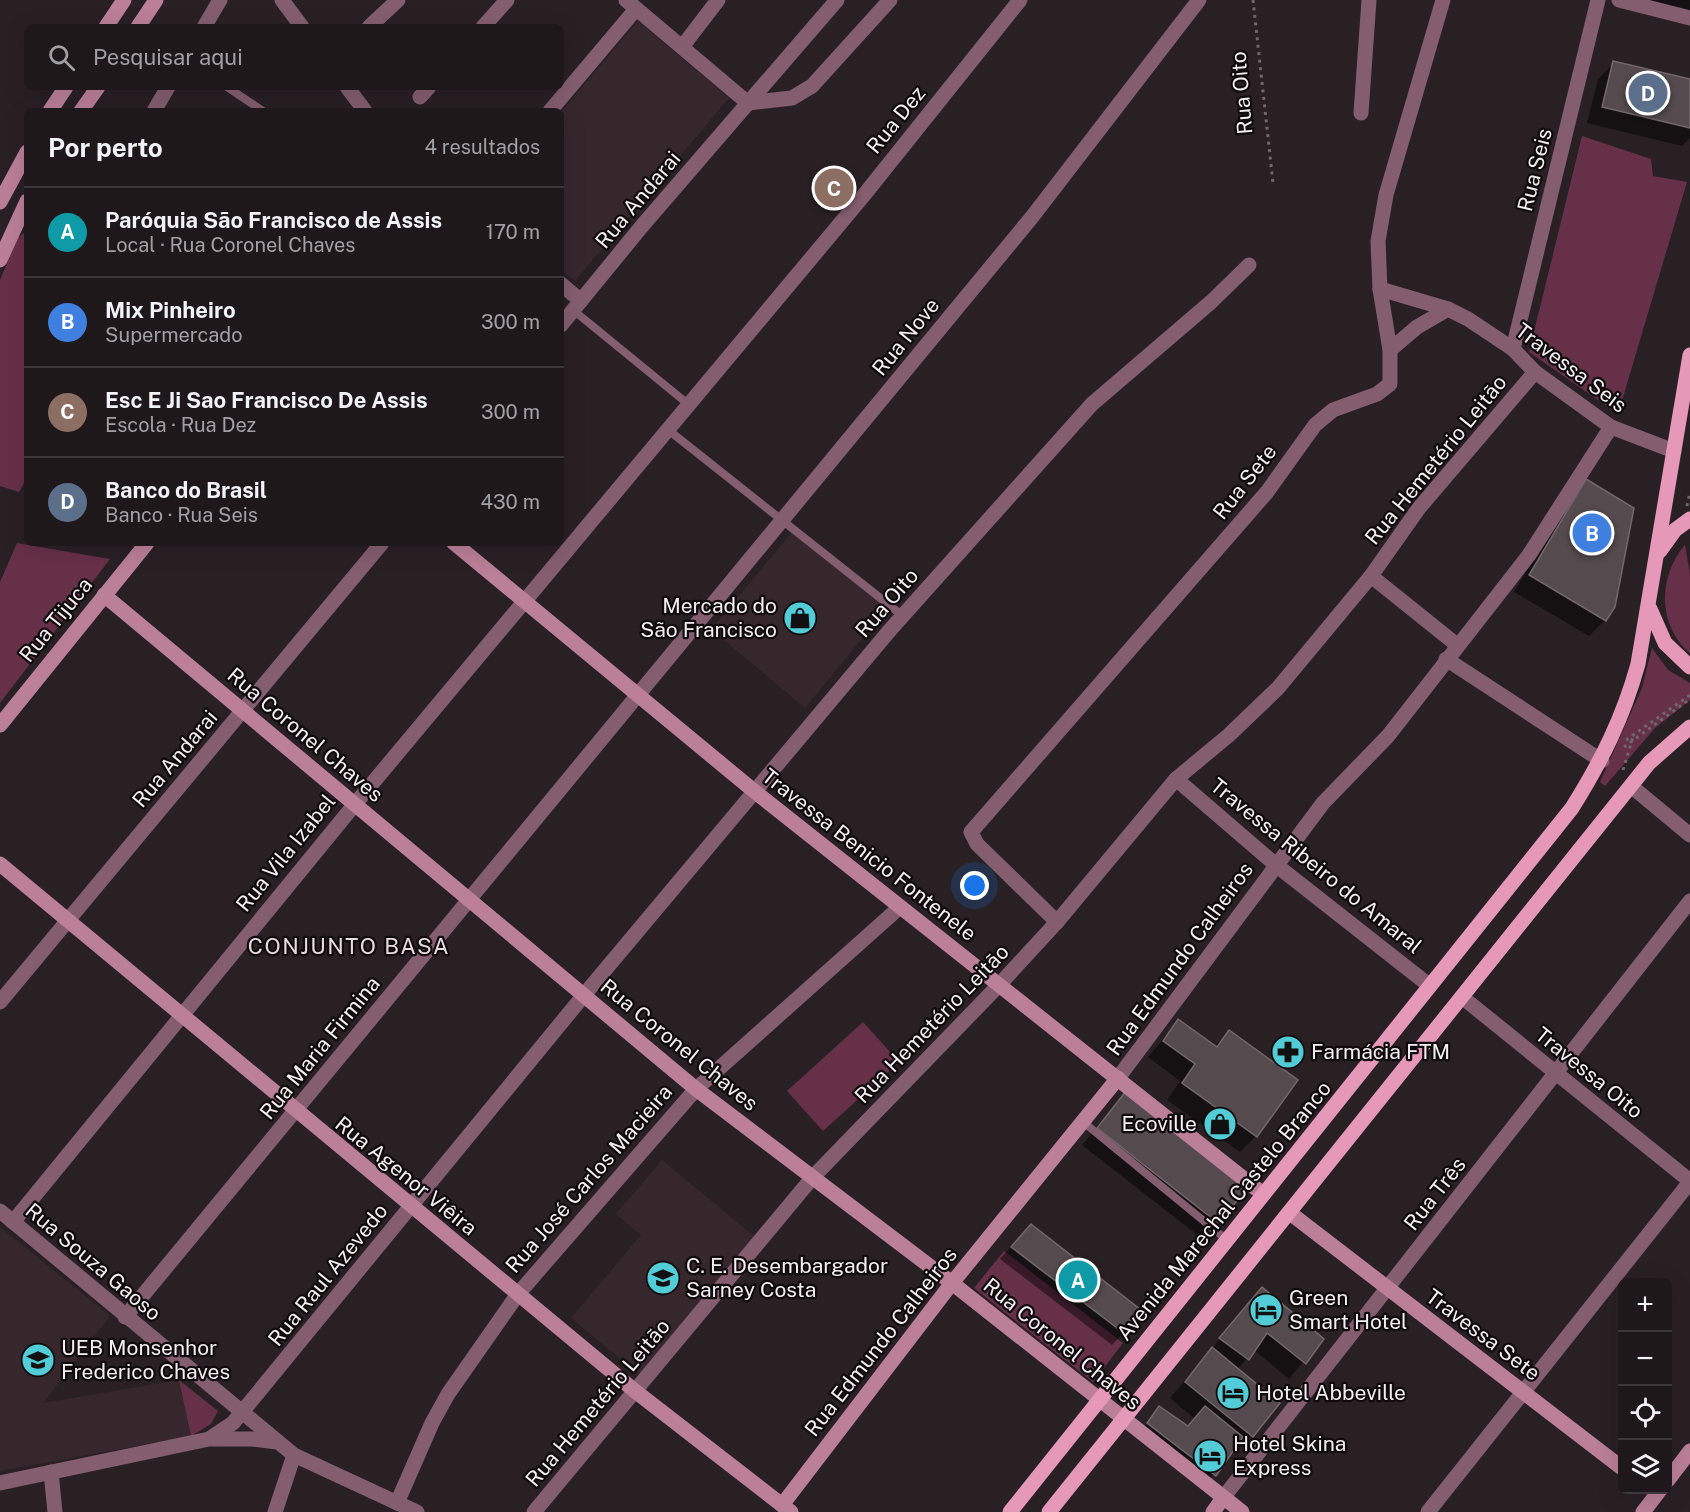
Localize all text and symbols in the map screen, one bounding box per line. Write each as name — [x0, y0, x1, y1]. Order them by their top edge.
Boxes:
search box — [24, 24, 564, 90]
icon: search — [45, 41, 78, 74]
text: Pesquisar aqui — [93, 44, 243, 70]
street label: Rua Oito — [1225, 51, 1258, 136]
pin: D — [1628, 70, 1668, 116]
street label: Rua Dez — [861, 81, 930, 158]
street label: Rua Seis — [1512, 126, 1557, 214]
text: Por perto — [48, 132, 163, 163]
text: 4 resultados — [424, 135, 540, 159]
street label: Rua Andarai — [590, 146, 685, 253]
pin: C — [814, 166, 854, 210]
text: Paróquia São Francisco de Assis — [105, 207, 442, 233]
text: A — [60, 220, 75, 244]
text: 170 m — [486, 220, 540, 244]
text: Local · Rua Coronel Chaves — [105, 233, 355, 257]
street label: Rua Nove — [867, 293, 944, 381]
text: Mix Pinheiro — [105, 297, 236, 323]
text: B — [61, 310, 74, 334]
text: 300 m — [481, 310, 540, 334]
street label: Travessa Seis — [1511, 318, 1632, 418]
text: Supermercado — [105, 323, 243, 347]
street label: Rua Hemetério Leitão — [1360, 370, 1512, 549]
text: Esc E Ji Sao Francisco De Assis — [105, 387, 428, 413]
text: C — [60, 400, 75, 424]
text: 300 m — [481, 400, 540, 424]
text: Escola · Rua Dez — [105, 413, 256, 437]
street label: Rua Sete — [1208, 439, 1282, 524]
text: Banco do Brasil — [105, 477, 267, 503]
text: D — [60, 490, 75, 514]
text: 430 m — [481, 490, 540, 514]
text: Banco · Rua Seis — [105, 503, 258, 527]
pin: B — [1572, 510, 1612, 556]
street label: Rua Oito — [850, 563, 923, 642]
street label: Rua Tijuca — [14, 572, 97, 667]
place label: Mercado do São Francisco — [640, 593, 777, 642]
shop icon: Mercado do São Francisco — [782, 600, 818, 636]
street label: Rua Coronel Chaves — [222, 662, 388, 807]
street label: Rua Andarai — [127, 705, 222, 812]
street label: Travessa Benicio Fontenele — [757, 763, 981, 946]
street label: Travessa Ribeiro do Amaral — [1206, 773, 1427, 959]
street label: Rua Vila Izabel — [231, 789, 340, 916]
street label: Rua Edmundo Calheiros — [1101, 857, 1258, 1060]
your location — [960, 871, 989, 900]
district label: CONJUNTO BASA — [248, 933, 450, 959]
street label: Rua Hemetério Leitão — [849, 939, 1014, 1108]
street label: Rua Maria Firmina — [254, 971, 385, 1124]
street label: Rua Coronel Chaves — [596, 973, 763, 1116]
street label: Travessa Oito — [1530, 1022, 1648, 1124]
pharmacy icon: Farmácia FTM — [1270, 1034, 1306, 1070]
place label: Farmácia FTM — [1311, 1039, 1450, 1064]
street label: Avenida Marechal Castelo Branco — [1111, 1076, 1336, 1345]
street label: Rua José Carlos Macieira — [500, 1079, 677, 1278]
shop icon: Ecoville — [1202, 1106, 1238, 1142]
street label: Rua Agenor Viêira — [330, 1111, 482, 1240]
place label: Ecoville — [1121, 1111, 1197, 1136]
street label: Rua Três — [1399, 1152, 1471, 1235]
street label: Rua Souza Gaoso — [20, 1198, 166, 1326]
street label: Rua Raul Azevedo — [263, 1199, 393, 1351]
street label: Rua Edmundo Calheiros — [799, 1242, 962, 1441]
place label: C. E. Desembargador Sarney Costa — [686, 1253, 888, 1302]
pin: A — [1058, 1258, 1098, 1302]
school or university icon: C. E. Desembargador Sarney Costa — [645, 1260, 681, 1296]
street label: Rua Coronel Chaves — [979, 1272, 1146, 1415]
map controls — [1618, 1278, 1672, 1494]
button: + — [1618, 1278, 1672, 1332]
street label: Travessa Sete — [1421, 1284, 1545, 1386]
place label: Green Smart Hotel — [1289, 1285, 1407, 1334]
hotel icon: Green Smart Hotel — [1248, 1292, 1284, 1328]
street label: Rua Hemetério Leitão — [520, 1314, 675, 1491]
button: − — [1618, 1332, 1672, 1386]
place label: UEB Monsenhor Frederico Chaves — [61, 1335, 230, 1384]
school or university icon: UEB Monsenhor Frederico Chaves — [20, 1342, 56, 1378]
hotel icon: Hotel Abbeville — [1215, 1375, 1251, 1411]
place label: Hotel Abbeville — [1256, 1380, 1406, 1405]
button: locate — [1618, 1386, 1672, 1440]
place label: Hotel Skina Express — [1233, 1431, 1346, 1480]
hotel icon: Hotel Skina Express — [1192, 1438, 1228, 1474]
button: layers — [1618, 1440, 1672, 1494]

